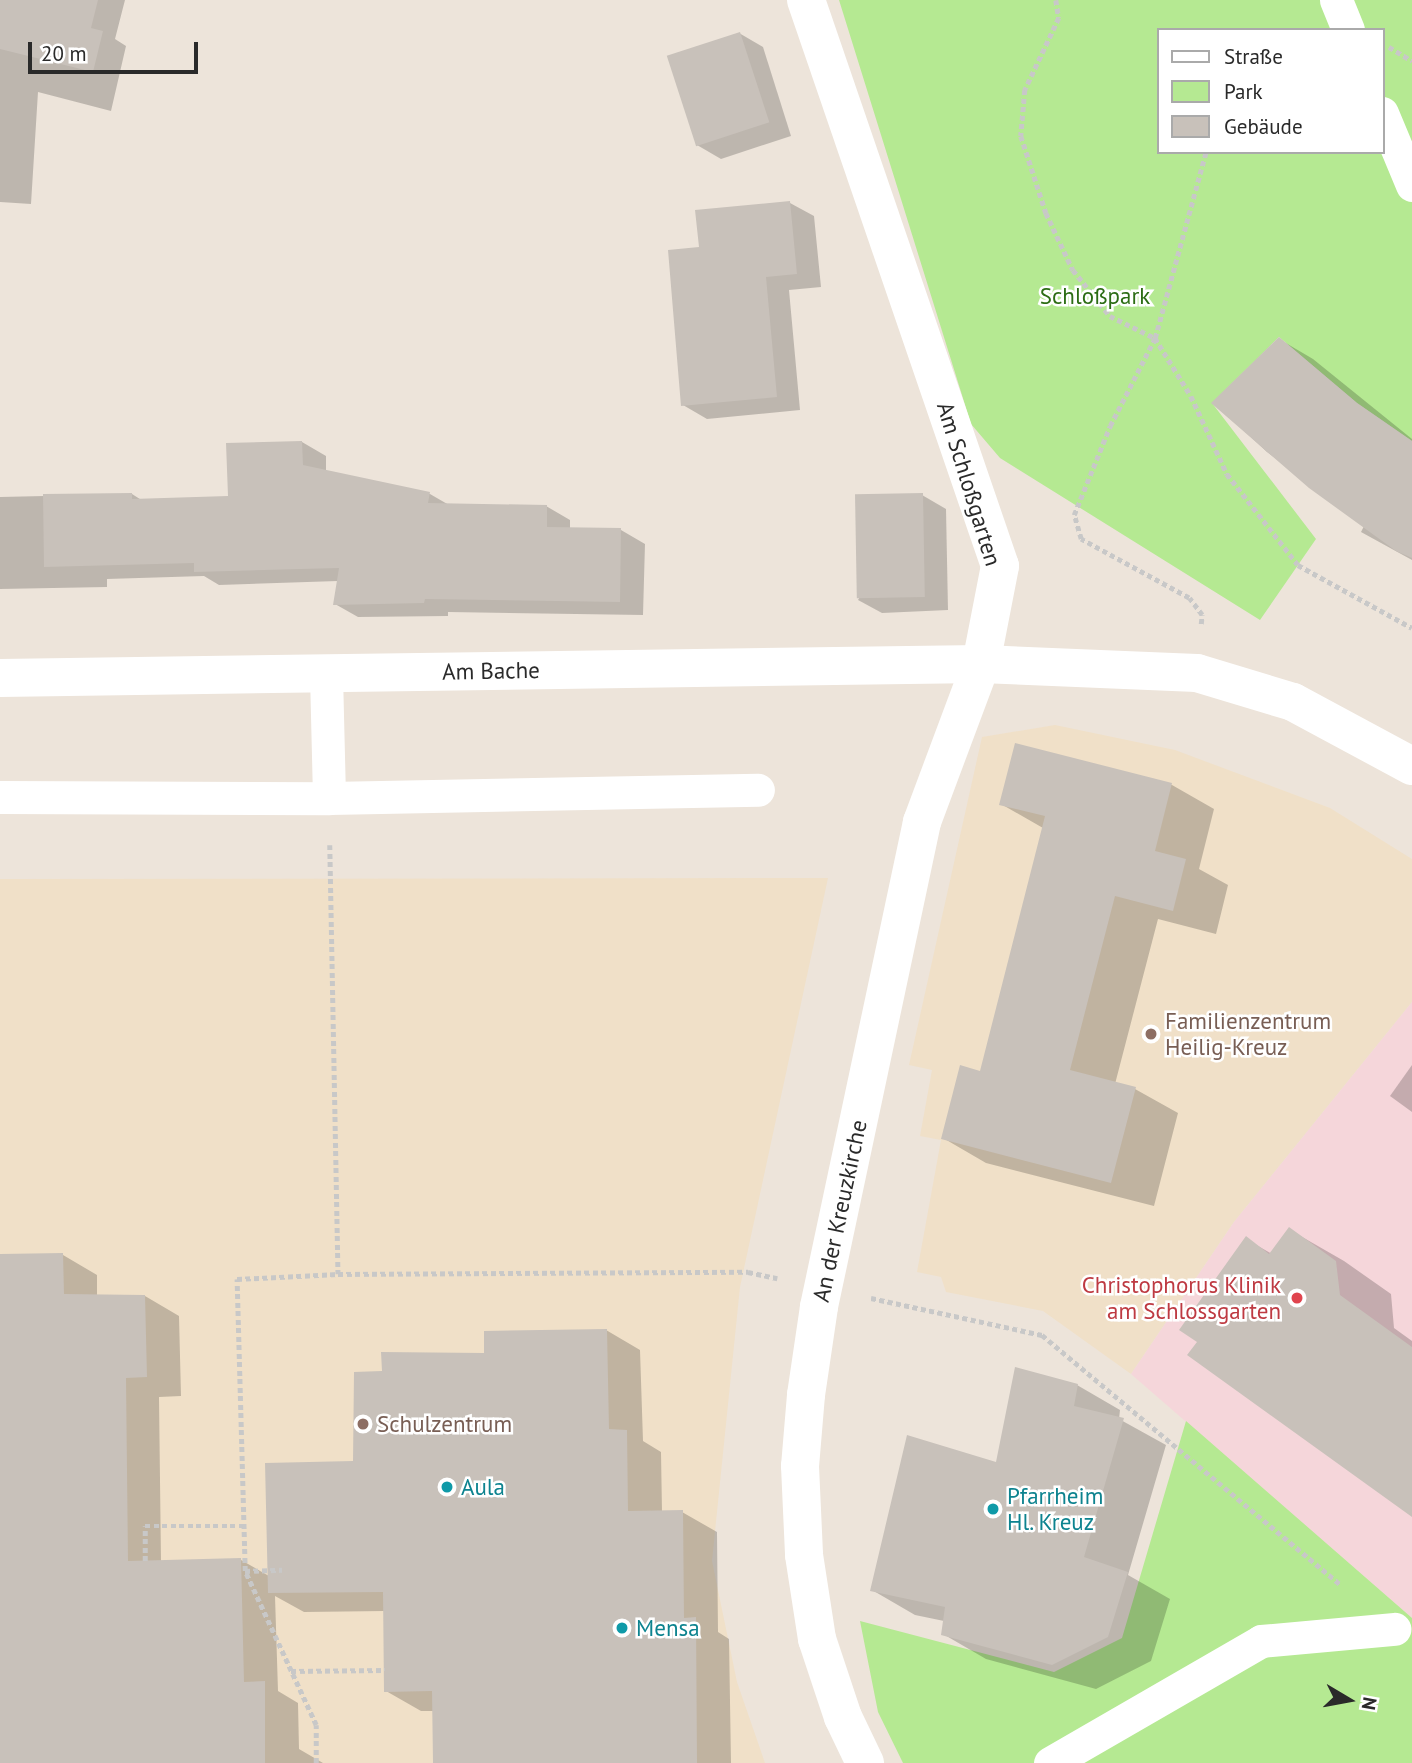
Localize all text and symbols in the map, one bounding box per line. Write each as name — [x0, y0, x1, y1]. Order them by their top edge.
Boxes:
scale bar — [32, 28, 201, 72]
legend — [1156, 28, 1384, 154]
text: 20 m — [41, 40, 87, 67]
text: Straße — [1224, 43, 1283, 70]
text: Park — [1224, 78, 1263, 105]
text: Gebäude — [1224, 113, 1303, 140]
park label: Schloßpark — [1040, 282, 1150, 310]
street label: Am Schloßgarten — [931, 399, 1007, 569]
street label: Am Bache — [442, 656, 540, 686]
place label: Familienzentrum Heilig-Kreuz — [1165, 1007, 1331, 1061]
marker: Familienzentrum Heilig-Kreuz — [1143, 1026, 1159, 1042]
street label: An der Kreuzkirche — [807, 1117, 873, 1305]
place label: Christophorus Klinik am Schlossgarten — [1082, 1271, 1281, 1325]
marker: Christophorus Klinik am Schlossgarten — [1287, 1288, 1307, 1308]
place label: Schulzentrum — [377, 1410, 512, 1438]
marker: Schulzentrum — [355, 1416, 371, 1432]
place label: Aula — [461, 1473, 505, 1501]
marker: Aula — [439, 1479, 455, 1495]
place label: Pfarrheim Hl. Kreuz — [1007, 1482, 1103, 1536]
marker: Pfarrheim Hl. Kreuz — [985, 1501, 1001, 1517]
place label: Mensa — [636, 1614, 700, 1642]
marker: Mensa — [614, 1620, 630, 1636]
north arrow — [1314, 1665, 1384, 1735]
text: N — [1357, 1695, 1383, 1712]

